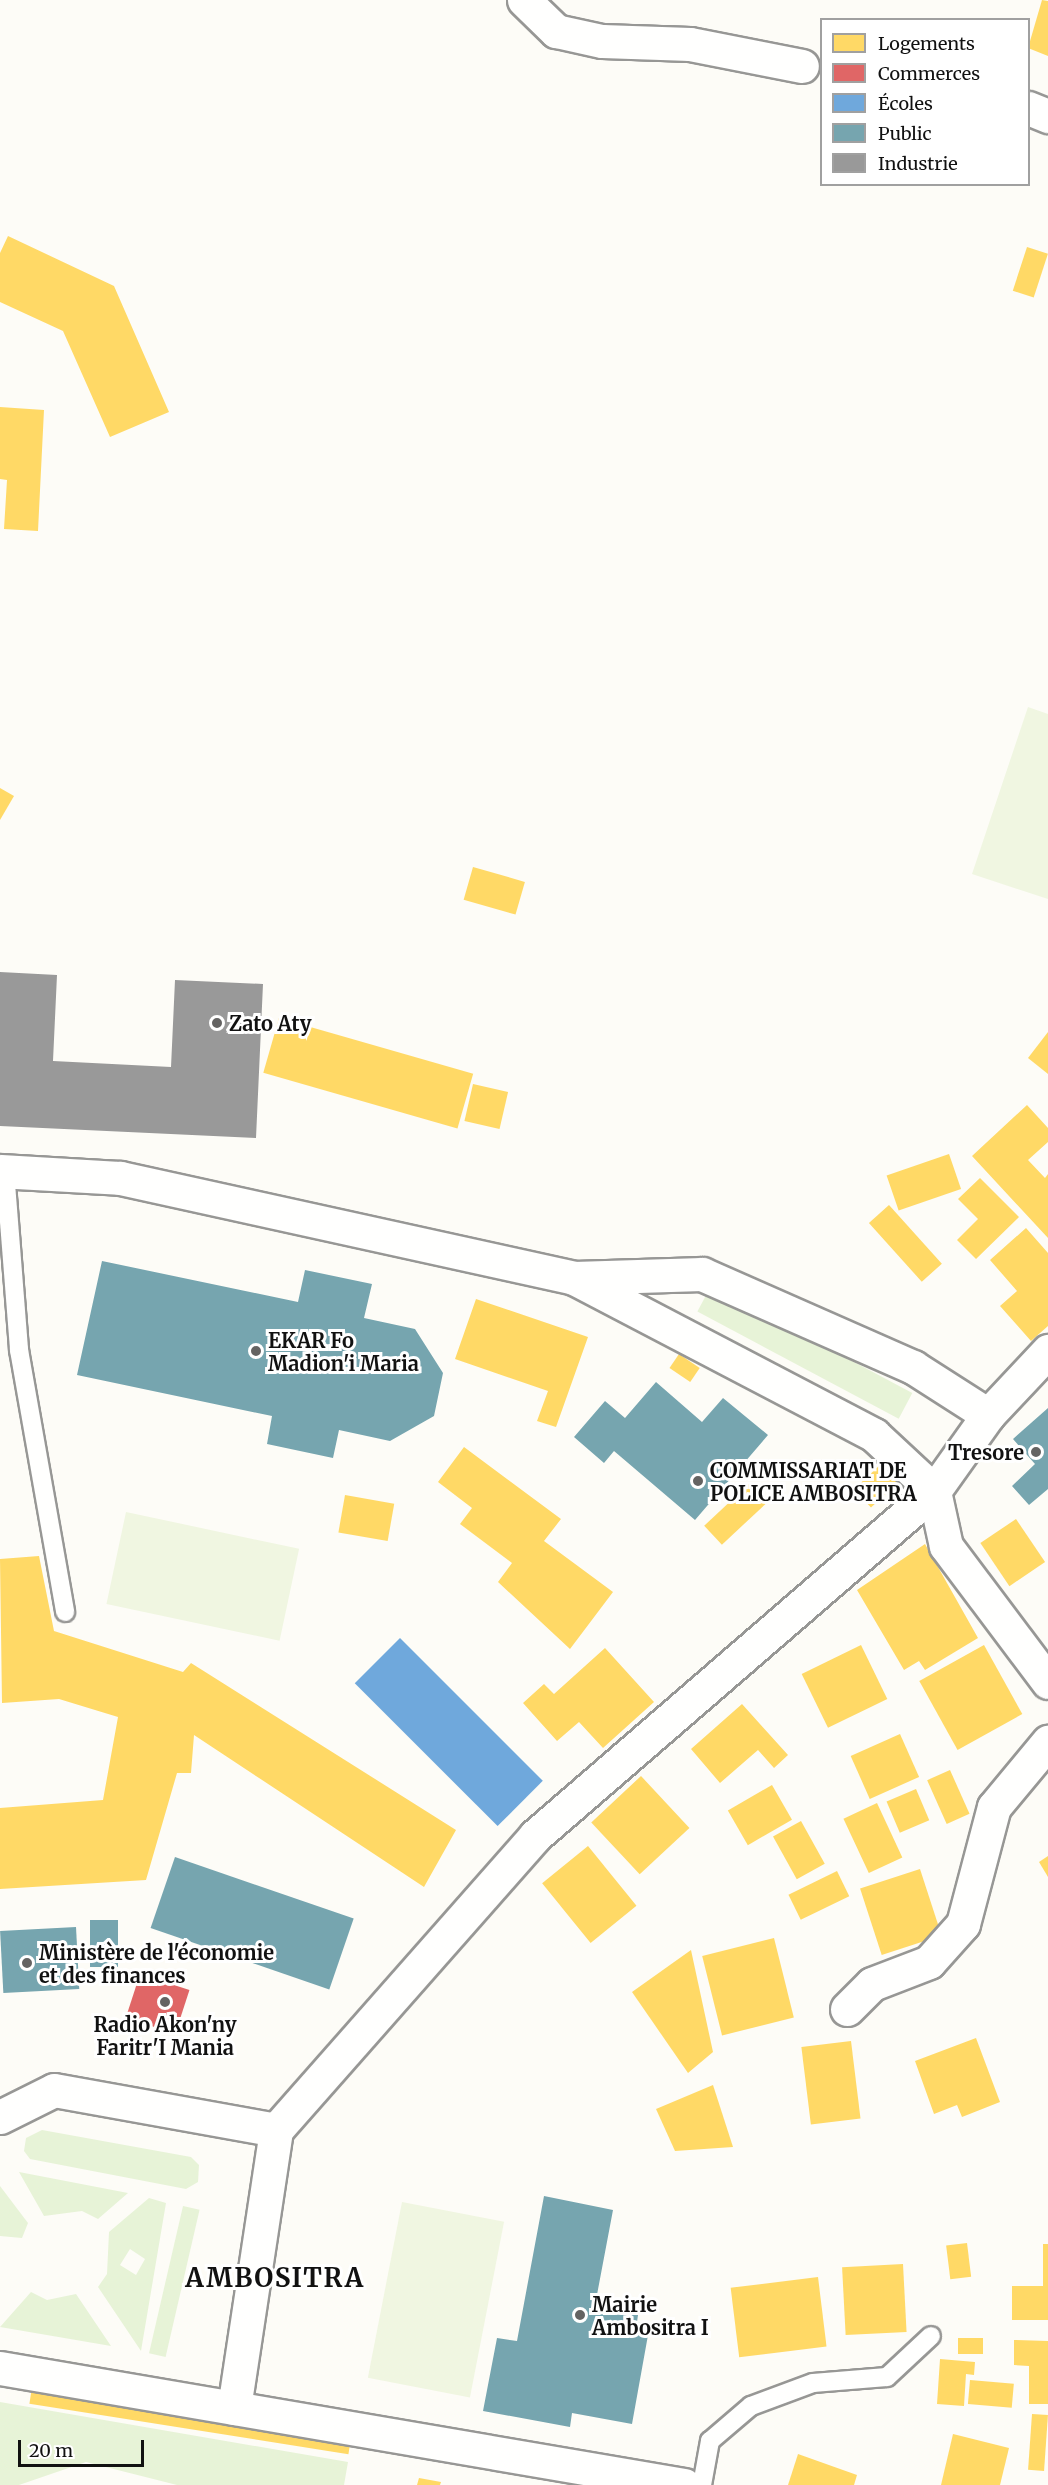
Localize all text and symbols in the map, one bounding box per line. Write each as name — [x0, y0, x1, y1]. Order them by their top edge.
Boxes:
legend — [820, 18, 1030, 186]
text: Logements — [878, 32, 975, 55]
text: Commerces — [878, 62, 980, 85]
text: Écoles — [878, 92, 933, 115]
text: Public — [878, 122, 932, 145]
text: Industrie — [878, 152, 958, 175]
place label: Zato Aty — [229, 1011, 311, 1035]
marker: Zato Aty — [210, 1016, 224, 1030]
place label: EKAR Fo Madion'i Maria — [268, 1328, 419, 1375]
marker: EKAR Fo Madion'i Maria — [249, 1344, 263, 1358]
place label: Tresore — [948, 1440, 1024, 1464]
marker: Tresore — [1029, 1445, 1043, 1459]
place label: COMMISSARIAT DE POLICE AMBOSITRA — [710, 1458, 917, 1505]
marker: COMMISSARIAT DE POLICE AMBOSITRA — [691, 1474, 705, 1488]
place label: Ministère de l'économie et des finances — [39, 1940, 274, 1987]
marker: Ministère de l'économie et des finances — [20, 1956, 34, 1970]
marker: Radio Akon'ny Faritr'I Mania — [158, 1995, 172, 2009]
place label: Radio Akon'ny Faritr'I Mania — [94, 2012, 236, 2059]
district label: AMBOSITRA — [185, 2262, 365, 2294]
place label: Mairie Ambositra I — [592, 2292, 709, 2339]
marker: Mairie Ambositra I — [573, 2308, 587, 2322]
scale bar — [21, 2428, 147, 2466]
text: 20 m — [29, 2439, 73, 2462]

